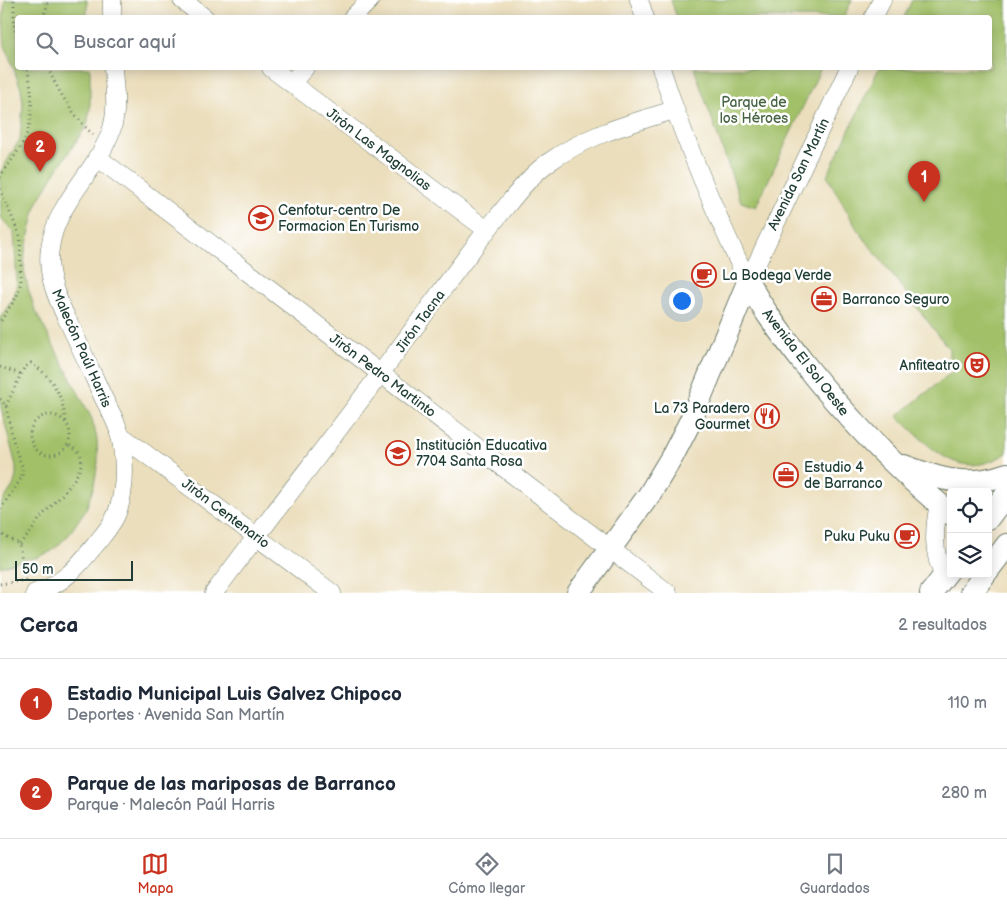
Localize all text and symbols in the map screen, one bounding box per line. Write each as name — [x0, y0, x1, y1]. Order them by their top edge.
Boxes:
search box — [15, 15, 992, 70]
icon: search — [33, 29, 61, 57]
text: Buscar aquí — [73, 31, 176, 54]
park label: Parque de los Héroes — [720, 94, 788, 127]
street label: Jirón Las Magnolias — [323, 104, 434, 194]
street label: Avenida San Martín — [764, 115, 833, 233]
pin: 2 — [24, 131, 56, 172]
pin: 1 — [908, 161, 940, 202]
place label: Cenfotur-centro De Formacion En Turismo — [278, 202, 419, 235]
school or university icon: Cenfotur-centro De Formacion En Turismo — [248, 205, 274, 231]
cafe icon: La Bodega Verde — [691, 262, 717, 288]
place label: La Bodega Verde — [722, 267, 832, 284]
street label: Malecón Paúl Harris — [48, 286, 115, 410]
office icon: Barranco Seguro — [811, 286, 837, 312]
street label: Jirón Tacna — [392, 287, 449, 356]
your location — [669, 288, 695, 314]
place label: Barranco Seguro — [842, 291, 949, 308]
street label: Avenida El Sol Oeste — [759, 305, 853, 419]
street label: Jirón Pedro Martinto — [326, 330, 439, 421]
theatre icon: Anfiteatro — [964, 352, 990, 378]
place label: Anfiteatro — [900, 357, 960, 374]
place label: La 73 Paradero Gourmet — [654, 400, 751, 433]
restaurant icon: La 73 Paradero Gourmet — [754, 403, 780, 429]
place label: Institución Educativa 7704 Santa Rosa — [416, 437, 547, 470]
school or university icon: Institución Educativa 7704 Santa Rosa — [385, 440, 411, 466]
place label: Estudio 4 de Barranco — [804, 459, 883, 492]
office icon: Estudio 4 de Barranco — [773, 462, 799, 488]
street label: Jirón Centenario — [178, 475, 273, 552]
map controls — [947, 488, 992, 578]
button: locate — [947, 488, 992, 533]
cafe icon: Puku Puku — [894, 523, 920, 549]
place label: Puku Puku — [824, 528, 890, 545]
button: layers — [947, 533, 992, 578]
scale bar — [15, 558, 132, 581]
text: 50 m — [22, 561, 54, 578]
text: Cerca — [20, 613, 78, 638]
text: 2 resultados — [898, 616, 987, 635]
text: Estadio Municipal Luis Galvez Chipoco — [67, 683, 402, 706]
text: 1 — [33, 694, 39, 713]
text: 110 m — [948, 694, 987, 713]
text: Deportes · Avenida San Martín — [67, 706, 285, 725]
text: Parque de las mariposas de Barranco — [67, 773, 396, 796]
text: 2 — [31, 784, 41, 803]
text: 280 m — [941, 784, 987, 803]
text: Parque · Malecón Paúl Harris — [67, 796, 275, 815]
tab: Mapa — [137, 850, 173, 897]
tab: Cómo llegar — [448, 850, 525, 897]
tab: Guardados — [800, 850, 870, 897]

